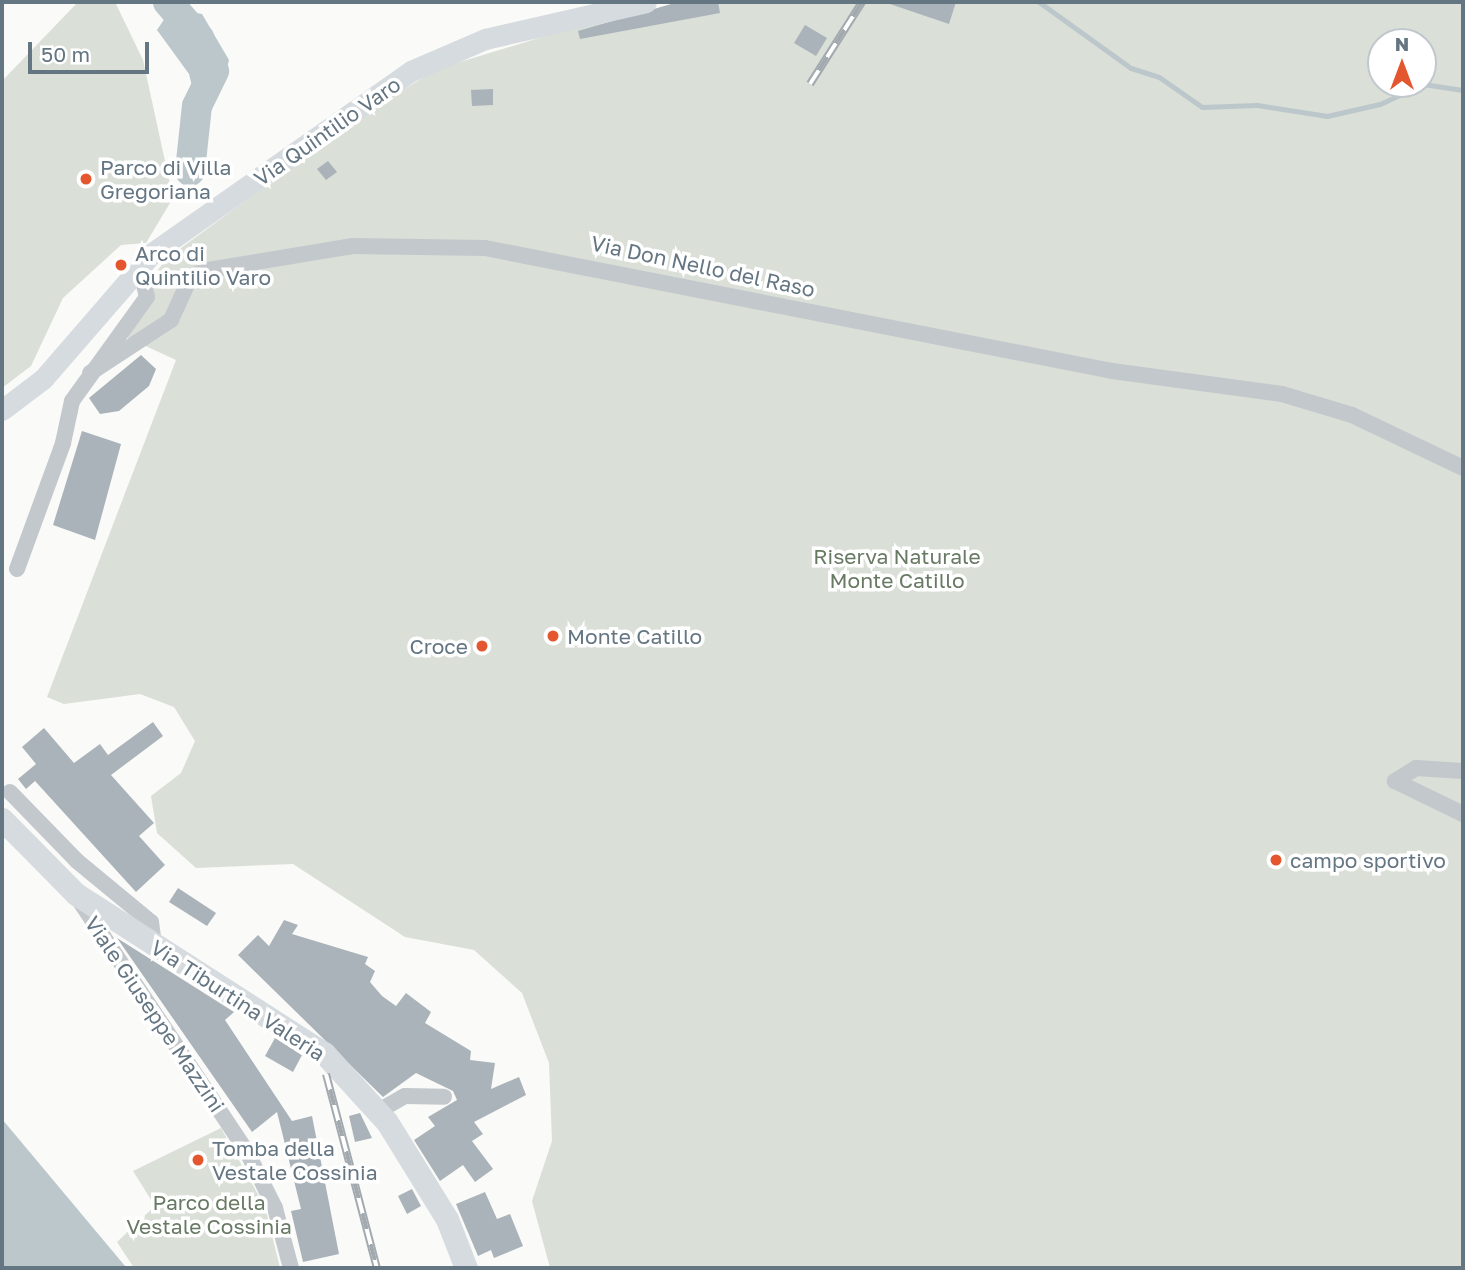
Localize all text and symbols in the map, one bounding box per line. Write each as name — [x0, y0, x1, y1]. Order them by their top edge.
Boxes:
scale bar — [32, 28, 152, 72]
north arrow — [1367, 28, 1437, 98]
text: N — [1395, 32, 1409, 55]
text: 50 m — [41, 41, 90, 67]
street label: Via Quintilio Varo — [249, 71, 405, 191]
place label: Parco di Villa Gregoriana — [100, 154, 231, 204]
marker: Parco di Villa Gregoriana — [78, 171, 94, 187]
street label: Via Don Nello del Raso — [589, 230, 817, 302]
place label: Arco di Quintilio Varo — [135, 240, 271, 290]
marker: Arco di Quintilio Varo — [113, 257, 129, 273]
park label: Riserva Naturale Monte Catillo — [813, 543, 981, 593]
place label: Monte Catillo — [567, 623, 702, 649]
marker: Monte Catillo — [545, 628, 561, 644]
place label: Croce — [410, 633, 468, 659]
marker: Croce — [474, 638, 490, 654]
place label: campo sportivo — [1290, 847, 1446, 873]
marker: campo sportivo — [1268, 852, 1284, 868]
street label: Viale Giuseppe Mazzini — [80, 911, 230, 1117]
street label: Via Tiburtina Valeria — [146, 934, 330, 1066]
place label: Tomba della Vestale Cossinia — [212, 1135, 378, 1185]
marker: Tomba della Vestale Cossinia — [190, 1152, 206, 1168]
park label: Parco della Vestale Cossinia — [126, 1189, 292, 1239]

